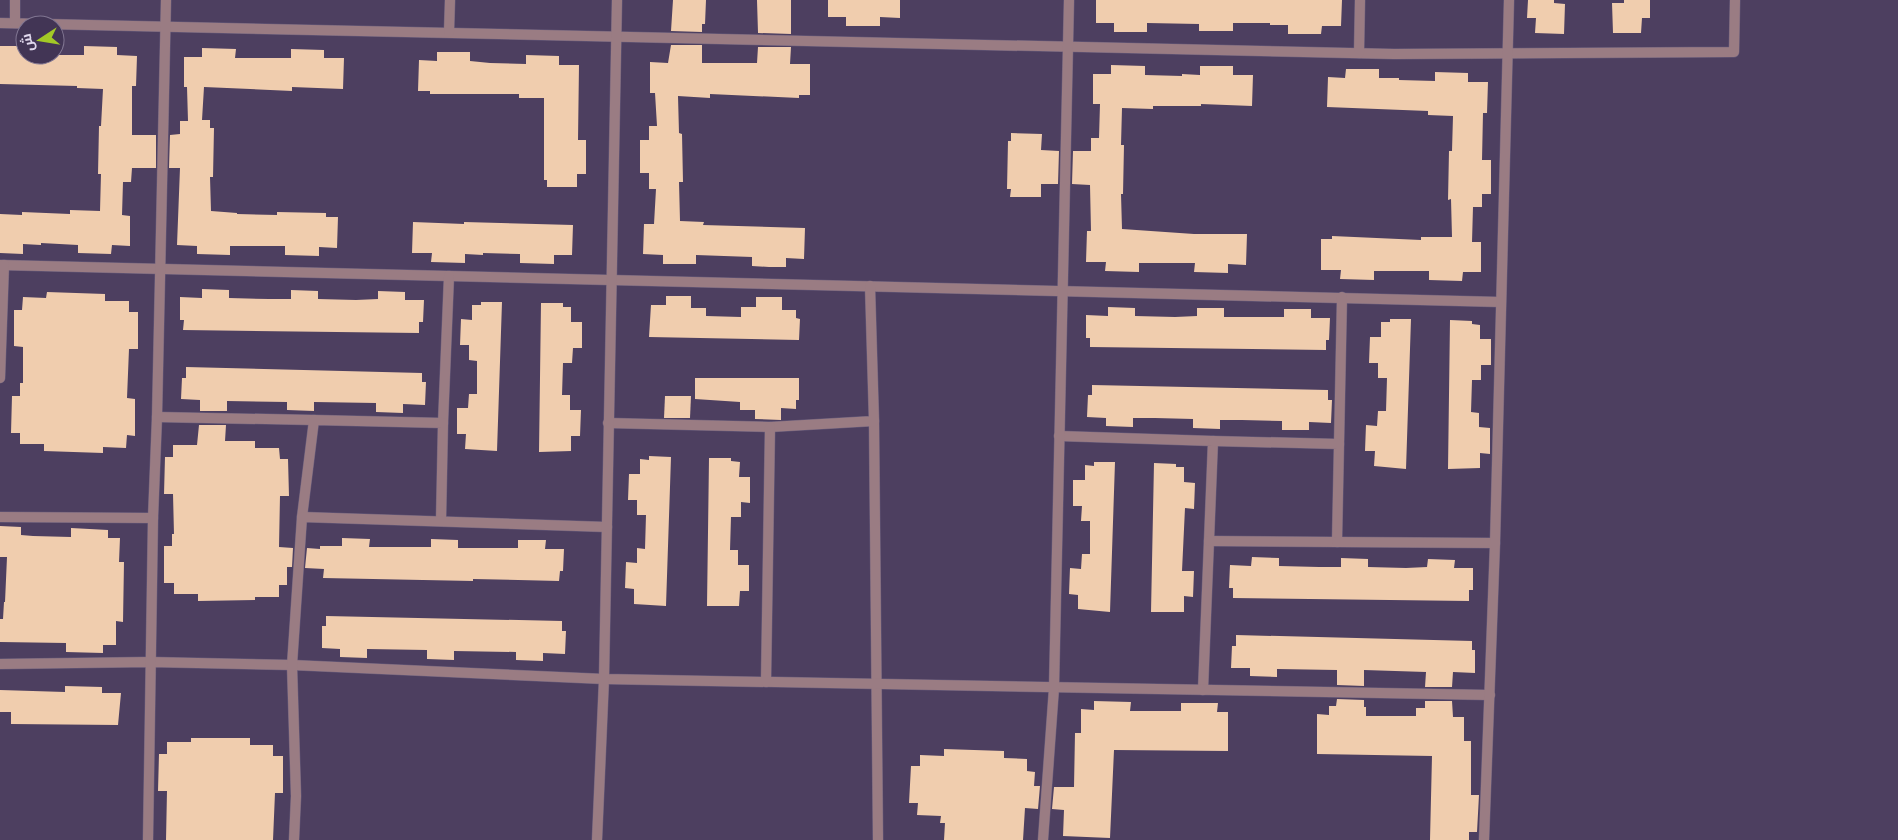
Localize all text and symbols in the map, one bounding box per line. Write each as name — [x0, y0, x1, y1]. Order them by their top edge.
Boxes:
north arrow — [15, 15, 65, 65]
text: ش — [18, 32, 38, 53]

